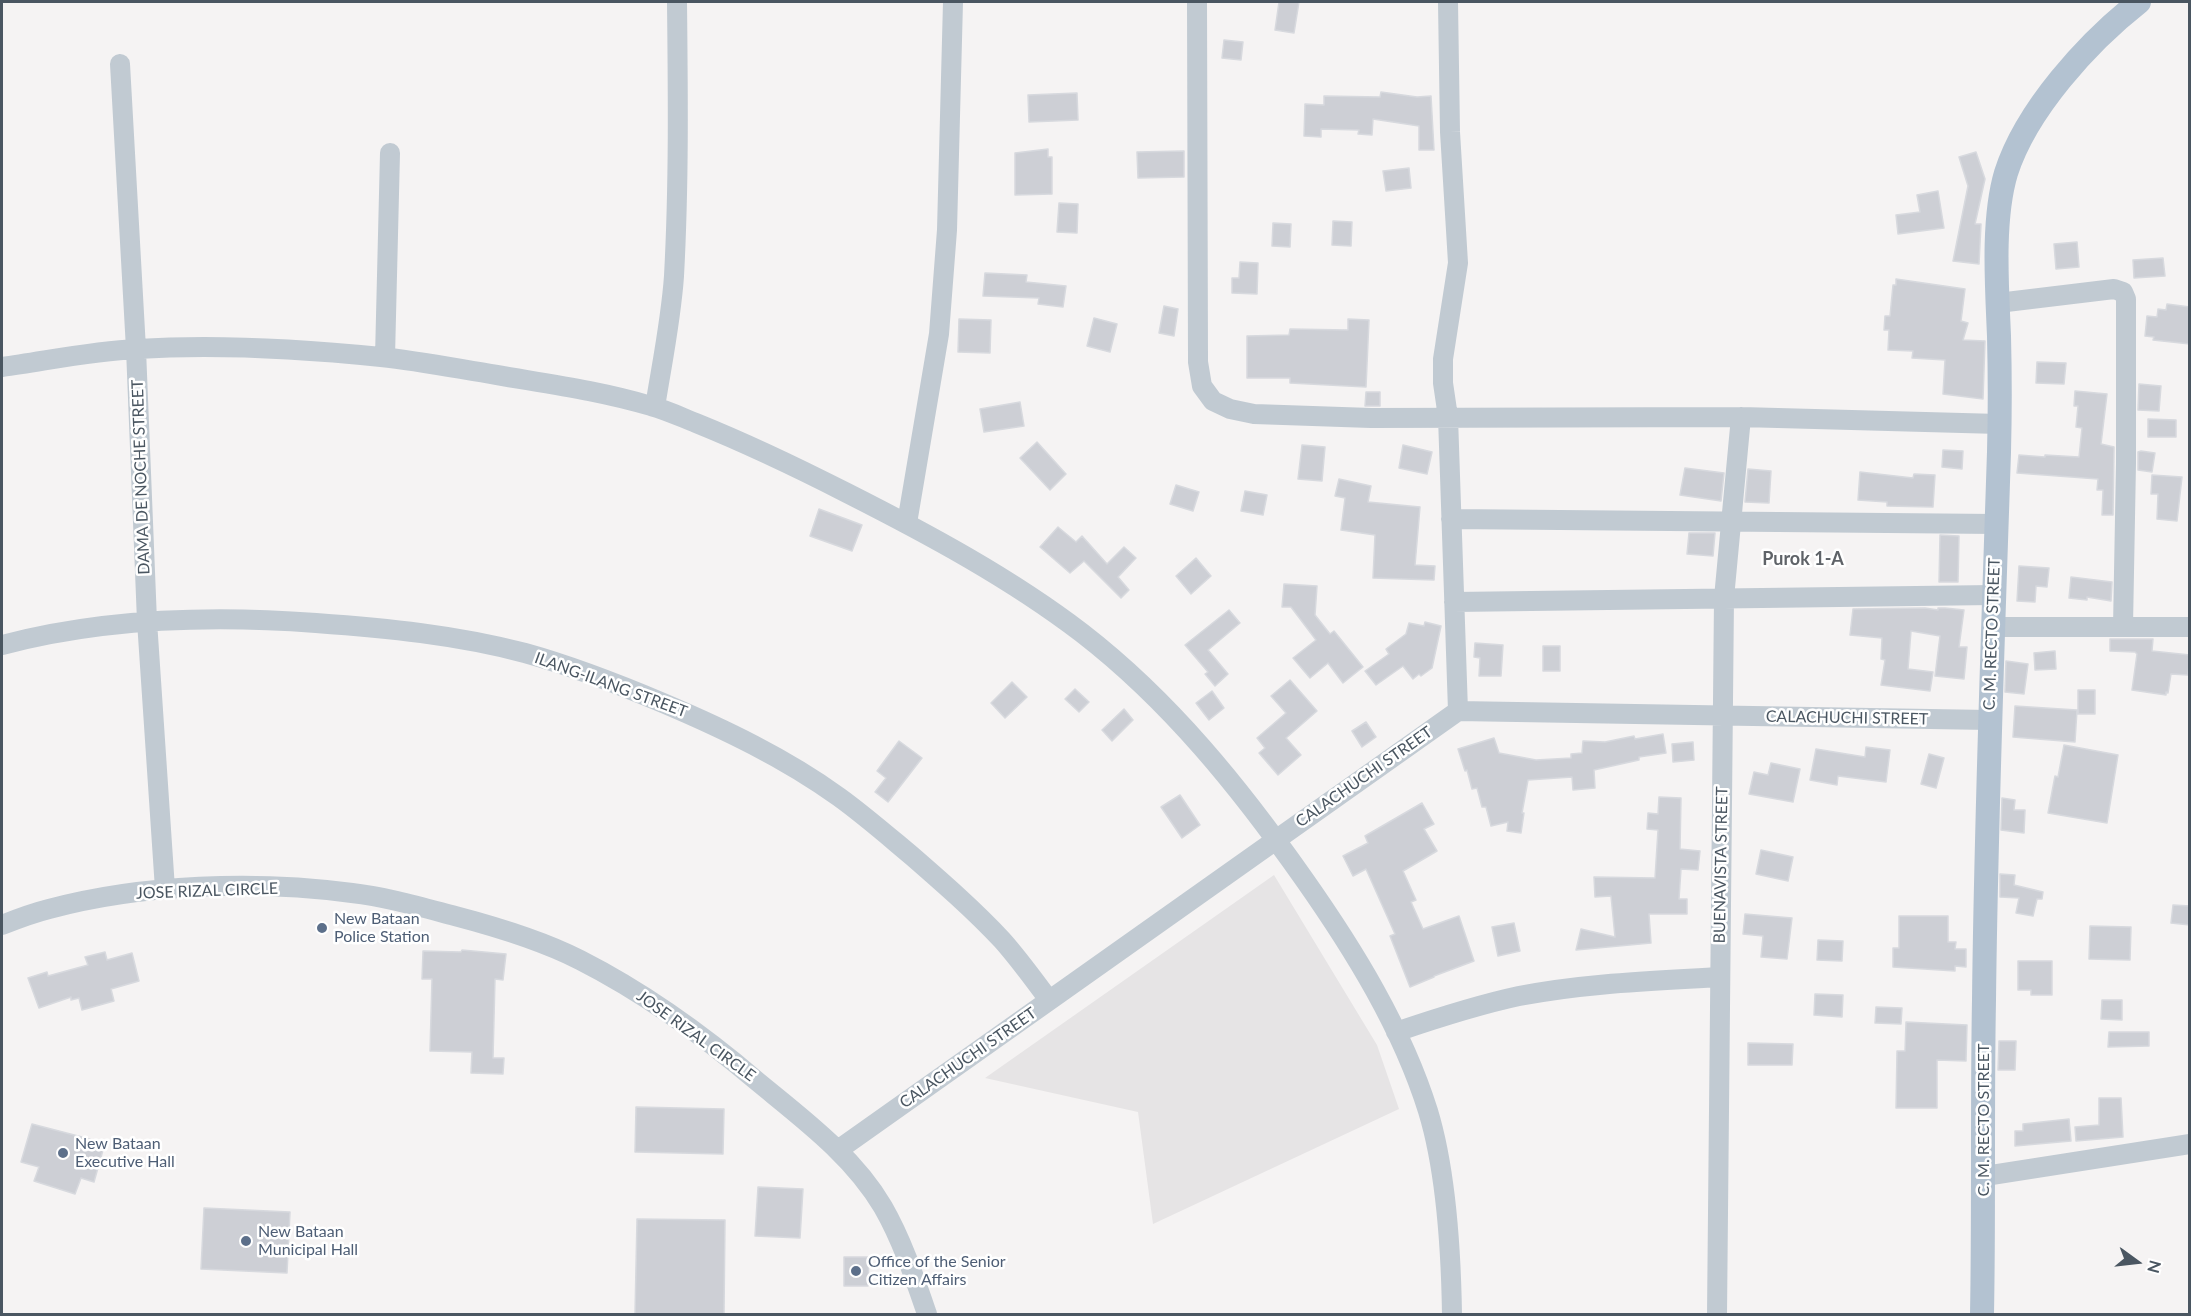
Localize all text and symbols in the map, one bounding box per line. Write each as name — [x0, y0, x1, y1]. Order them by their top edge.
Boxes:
street label: DAMA DE NOCHE STREET — [128, 379, 154, 575]
district label: Purok 1-A — [1762, 548, 1844, 570]
street label: C. M. RECTO STREET — [1980, 557, 2004, 711]
street label: ILANG-ILANG STREET — [532, 648, 690, 722]
street label: CALACHUCHI STREET — [1766, 707, 1928, 729]
street label: CALACHUCHI STREET — [1292, 723, 1436, 831]
street label: BUENAVISTA STREET — [1710, 786, 1732, 944]
street label: JOSE RIZAL CIRCLE — [136, 879, 278, 903]
place label: New Bataan Police Station — [334, 909, 430, 947]
marker: New Bataan Police Station — [315, 921, 329, 935]
street label: JOSE RIZAL CIRCLE — [633, 986, 759, 1086]
street label: CALACHUCHI STREET — [896, 1004, 1040, 1112]
street label: C. M. RECTO STREET — [1974, 1044, 1994, 1196]
place label: New Bataan Executive Hall — [75, 1134, 175, 1172]
marker: New Bataan Executive Hall — [56, 1146, 70, 1160]
place label: New Bataan Municipal Hall — [258, 1222, 358, 1260]
north arrow — [2107, 1232, 2167, 1292]
marker: New Bataan Municipal Hall — [239, 1234, 253, 1248]
place label: Office of the Senior Citizen Affairs — [868, 1252, 1006, 1290]
text: N — [2144, 1258, 2166, 1275]
marker: Office of the Senior Citizen Affairs — [849, 1264, 863, 1278]

